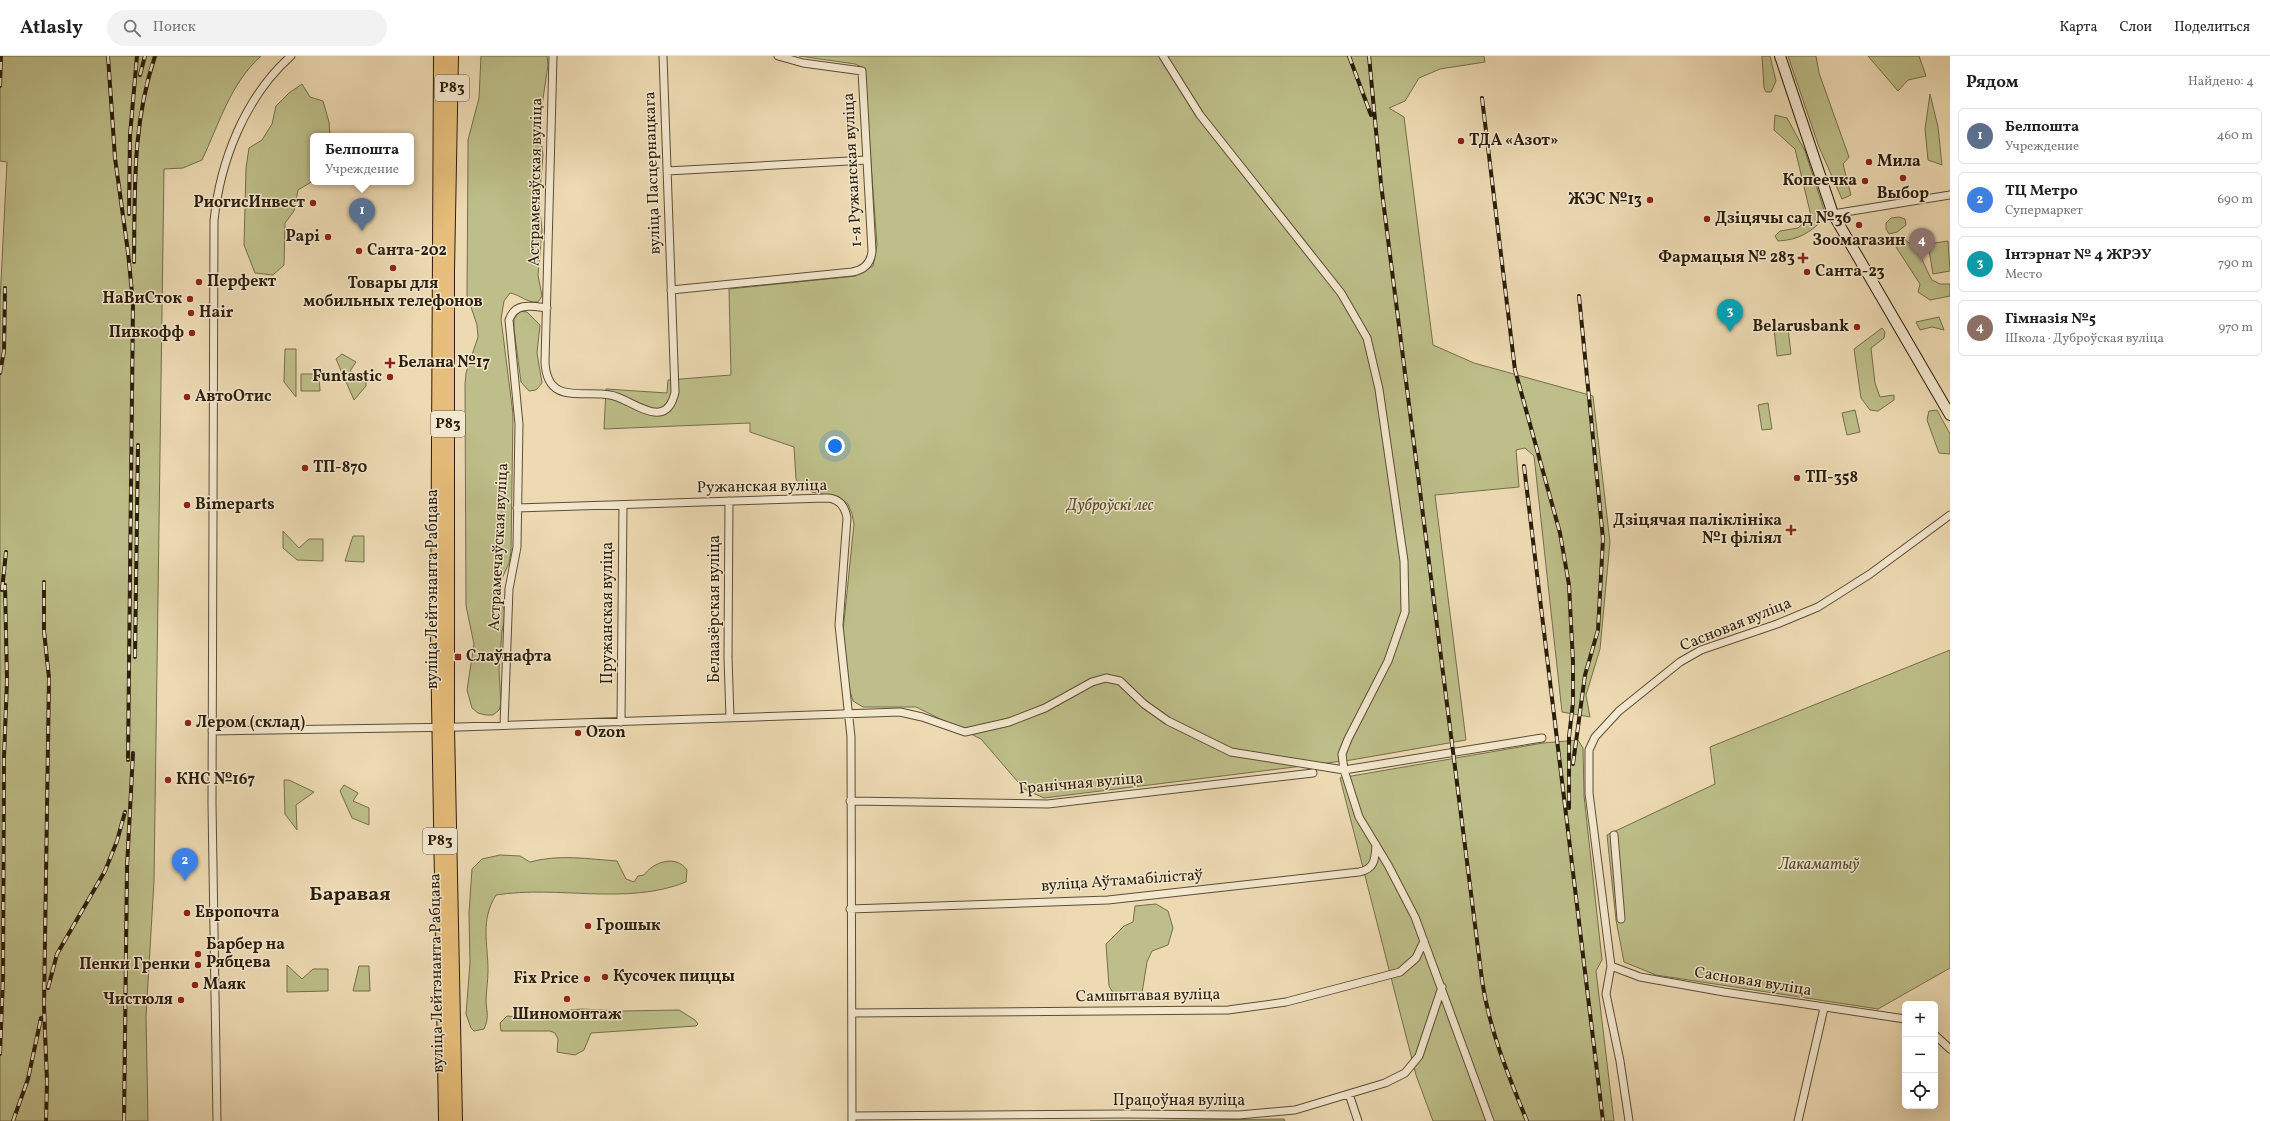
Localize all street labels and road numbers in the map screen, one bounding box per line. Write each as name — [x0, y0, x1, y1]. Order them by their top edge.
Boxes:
road number: Р83 — [435, 75, 469, 101]
street label: вуліца Пасцернацкага — [639, 91, 667, 255]
street label: 1-я Ружанская вуліца — [838, 92, 868, 248]
street label: Астрамечаўская вуліца — [524, 98, 548, 266]
road number: Р83 — [431, 411, 465, 437]
street label: Астрамечаўская вуліца — [484, 462, 514, 632]
street label: Ружанская вуліца — [696, 475, 828, 499]
street label: вуліца Лейтэнанта Рабцава — [422, 489, 444, 689]
street label: Белаазёрская вуліца — [704, 535, 726, 683]
street label: Пружанская вуліца — [597, 542, 619, 684]
street label: Сасновая вуліца — [1677, 593, 1795, 657]
street label: Гранічная вуліца — [1018, 768, 1144, 800]
road number: Р83 — [423, 828, 457, 854]
street label: вуліца Аўтамабілістаў — [1040, 864, 1204, 898]
street label: вуліца Лейтэнанта Рабцава — [424, 873, 450, 1073]
street label: Сасновая вуліца — [1693, 962, 1813, 1002]
street label: Самшытавая вуліца — [1076, 984, 1221, 1008]
street label: Працоўная вуліца — [1113, 1090, 1245, 1112]

